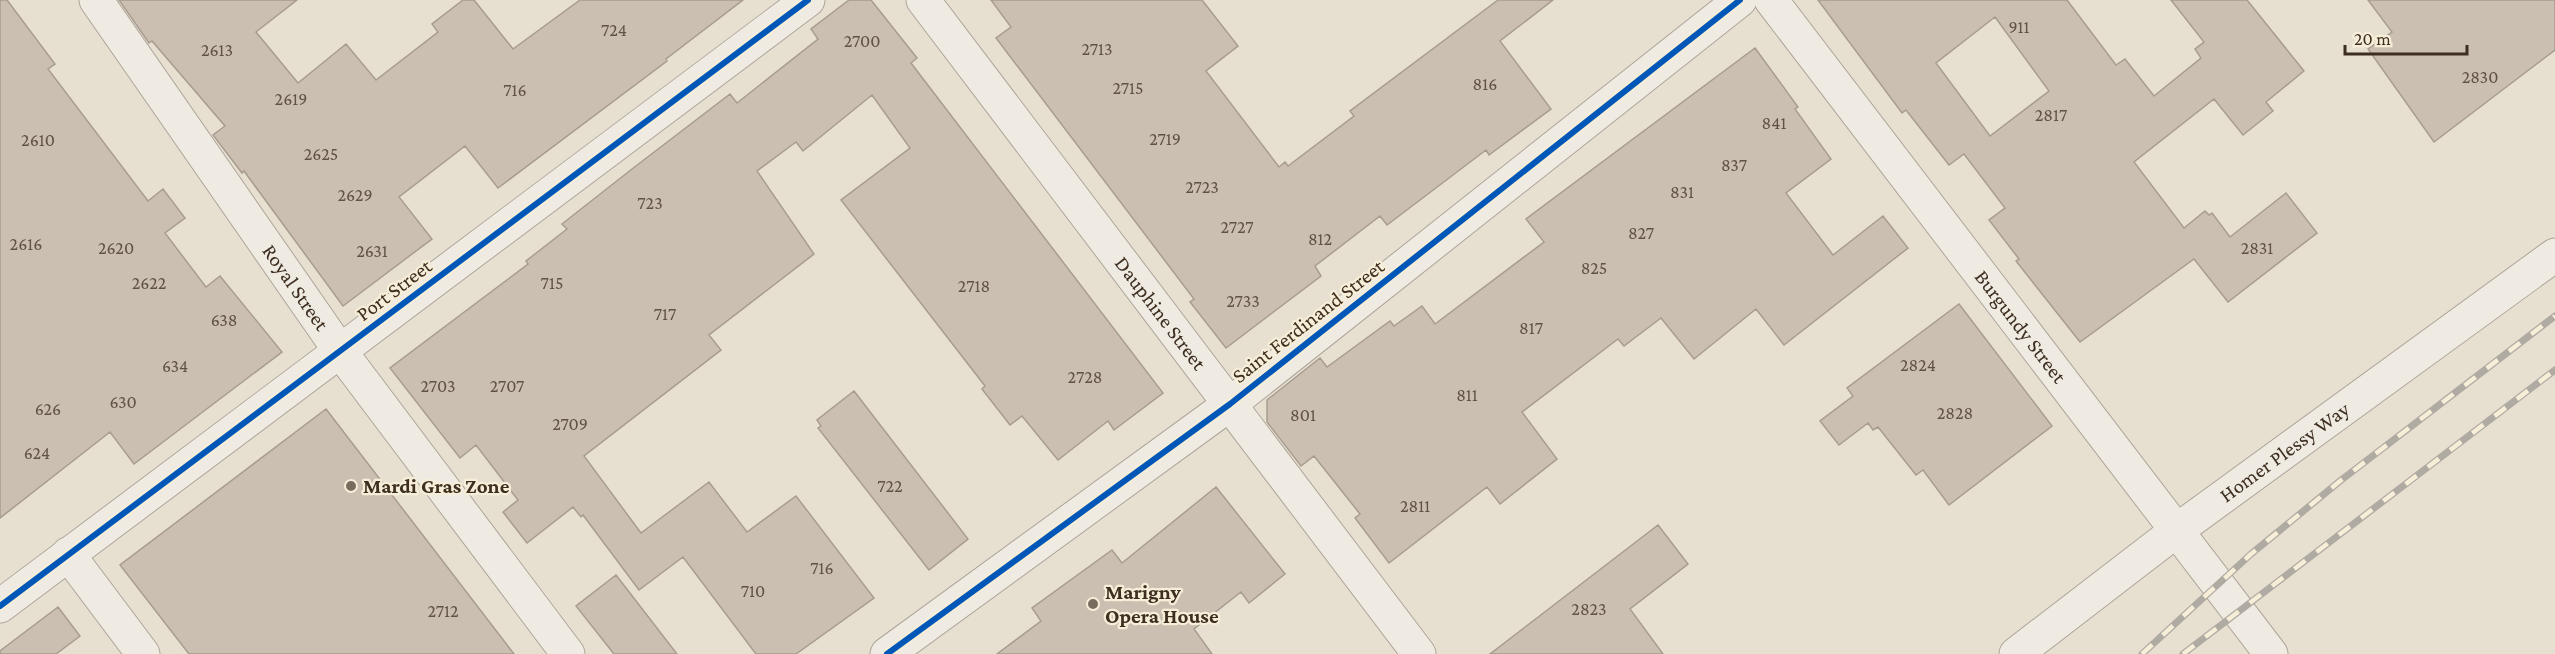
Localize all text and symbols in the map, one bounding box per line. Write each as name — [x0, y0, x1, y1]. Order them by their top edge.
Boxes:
house number: 911 — [2008, 17, 2030, 37]
scale bar — [2345, 18, 2466, 56]
house number: 724 — [601, 20, 627, 40]
text: 20 m — [2354, 29, 2391, 49]
house number: 2700 — [844, 31, 880, 51]
house number: 2713 — [1081, 39, 1113, 59]
house number: 2613 — [201, 40, 233, 60]
house number: 2830 — [2462, 67, 2498, 87]
house number: 816 — [1473, 74, 1497, 94]
house number: 2715 — [1112, 78, 1144, 98]
house number: 716 — [503, 80, 527, 100]
house number: 2619 — [275, 89, 307, 109]
house number: 2817 — [2035, 105, 2067, 125]
house number: 841 — [1762, 113, 1786, 133]
house number: 2719 — [1149, 129, 1181, 149]
house number: 2610 — [21, 130, 55, 150]
house number: 2625 — [304, 144, 338, 164]
house number: 837 — [1721, 155, 1747, 175]
house number: 2723 — [1185, 177, 1219, 197]
house number: 831 — [1670, 182, 1694, 202]
house number: 2629 — [337, 185, 373, 205]
house number: 723 — [637, 193, 663, 213]
house number: 2727 — [1220, 217, 1254, 237]
house number: 827 — [1628, 223, 1654, 243]
house number: 812 — [1308, 229, 1332, 249]
house number: 2616 — [10, 234, 42, 254]
house number: 2620 — [98, 238, 134, 258]
house number: 2831 — [2241, 238, 2273, 258]
street label: Royal Street — [257, 240, 335, 336]
house number: 2631 — [356, 241, 388, 261]
street label: Dauphine Street — [1110, 252, 1212, 376]
street label: Port Street — [352, 253, 437, 326]
street label: Saint Ferdinand Street — [1227, 254, 1390, 388]
house number: 825 — [1581, 258, 1607, 278]
street label: Burgundy Street — [1970, 265, 2072, 389]
house number: 2622 — [132, 273, 166, 293]
house number: 715 — [541, 273, 563, 293]
house number: 2718 — [958, 276, 990, 296]
house number: 2733 — [1226, 291, 1260, 311]
house number: 717 — [654, 304, 676, 324]
house number: 638 — [211, 310, 237, 330]
house number: 817 — [1519, 318, 1543, 338]
house number: 2824 — [1900, 355, 1936, 375]
house number: 634 — [162, 356, 188, 376]
house number: 2728 — [1068, 367, 1102, 387]
house number: 2703 — [421, 376, 455, 396]
house number: 2707 — [490, 376, 524, 396]
house number: 811 — [1456, 385, 1478, 405]
house number: 630 — [109, 392, 137, 412]
street label: Homer Plessy Way — [2215, 397, 2354, 507]
house number: 626 — [35, 399, 61, 419]
house number: 2828 — [1937, 403, 1973, 423]
house number: 801 — [1290, 405, 1316, 425]
house number: 2709 — [552, 414, 588, 434]
house number: 624 — [24, 443, 50, 463]
place label: Mardi Gras Zone — [363, 474, 510, 498]
house number: 722 — [877, 476, 903, 496]
marker: Mardi Gras Zone — [344, 479, 358, 493]
house number: 2811 — [1400, 496, 1430, 516]
house number: 716 — [810, 558, 834, 578]
place label: Marigny Opera House — [1105, 580, 1219, 628]
house number: 710 — [741, 581, 765, 601]
marker: Marigny Opera House — [1086, 597, 1100, 611]
house number: 2823 — [1571, 599, 1607, 619]
house number: 2712 — [427, 601, 459, 621]

